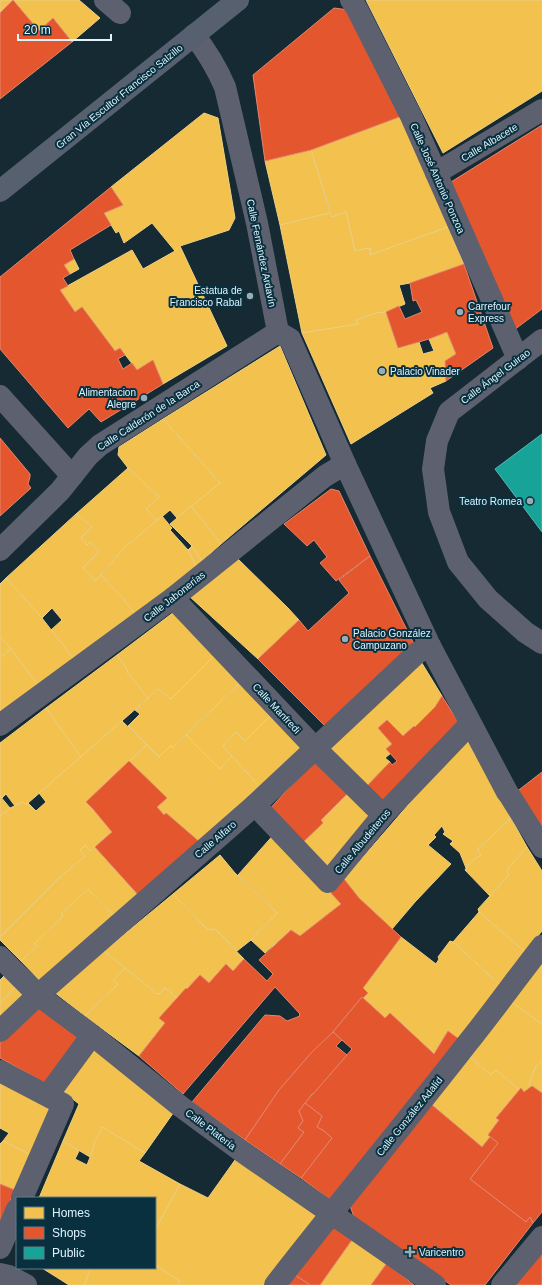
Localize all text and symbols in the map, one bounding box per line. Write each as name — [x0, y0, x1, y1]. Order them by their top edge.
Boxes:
scale bar — [18, 16, 111, 42]
text: 20 m — [24, 23, 51, 37]
street label: Gran Vía Escultor Francisco Salzillo — [54, 42, 185, 151]
street label: Calle José Antonio Ponzoa — [408, 121, 467, 235]
street label: Calle Albacete — [459, 121, 520, 164]
street label: Calle Fernández Ardavín — [245, 198, 278, 308]
place label: Estatua de Francisco Rabal — [170, 285, 242, 308]
marker: Estatua de Francisco Rabal — [245, 291, 255, 301]
place label: Carrefour Express — [468, 301, 511, 324]
marker: Carrefour Express — [455, 307, 465, 317]
street label: Calle Ángel Guirao — [458, 346, 532, 406]
marker: Palacio Vinader — [377, 366, 387, 376]
place label: Palacio Vinader — [390, 366, 461, 377]
street label: Calle Calderón de la Barca — [95, 378, 202, 453]
place label: Alimentacion Alegre — [79, 387, 136, 410]
marker: Alimentacion Alegre — [139, 393, 149, 403]
place label: Teatro Romea — [459, 496, 522, 507]
marker: Teatro Romea — [525, 496, 535, 506]
street label: Calle Jabonerías — [141, 569, 207, 624]
place label: Palacio González Campuzano — [353, 628, 431, 651]
marker: Palacio González Campuzano — [340, 634, 350, 644]
street label: Calle Manfredi — [251, 681, 303, 736]
street label: Calle Albudeiteros — [332, 807, 393, 876]
street label: Calle Alfaro — [192, 818, 239, 860]
street label: Calle González Adalíd — [374, 1075, 445, 1158]
street label: Calle Platería — [183, 1107, 238, 1152]
legend — [16, 1197, 156, 1269]
text: Homes — [52, 1206, 90, 1220]
text: Shops — [52, 1226, 86, 1240]
text: Public — [52, 1246, 85, 1260]
marker: Varicentro — [404, 1246, 416, 1258]
place label: Varicentro — [419, 1247, 464, 1258]

